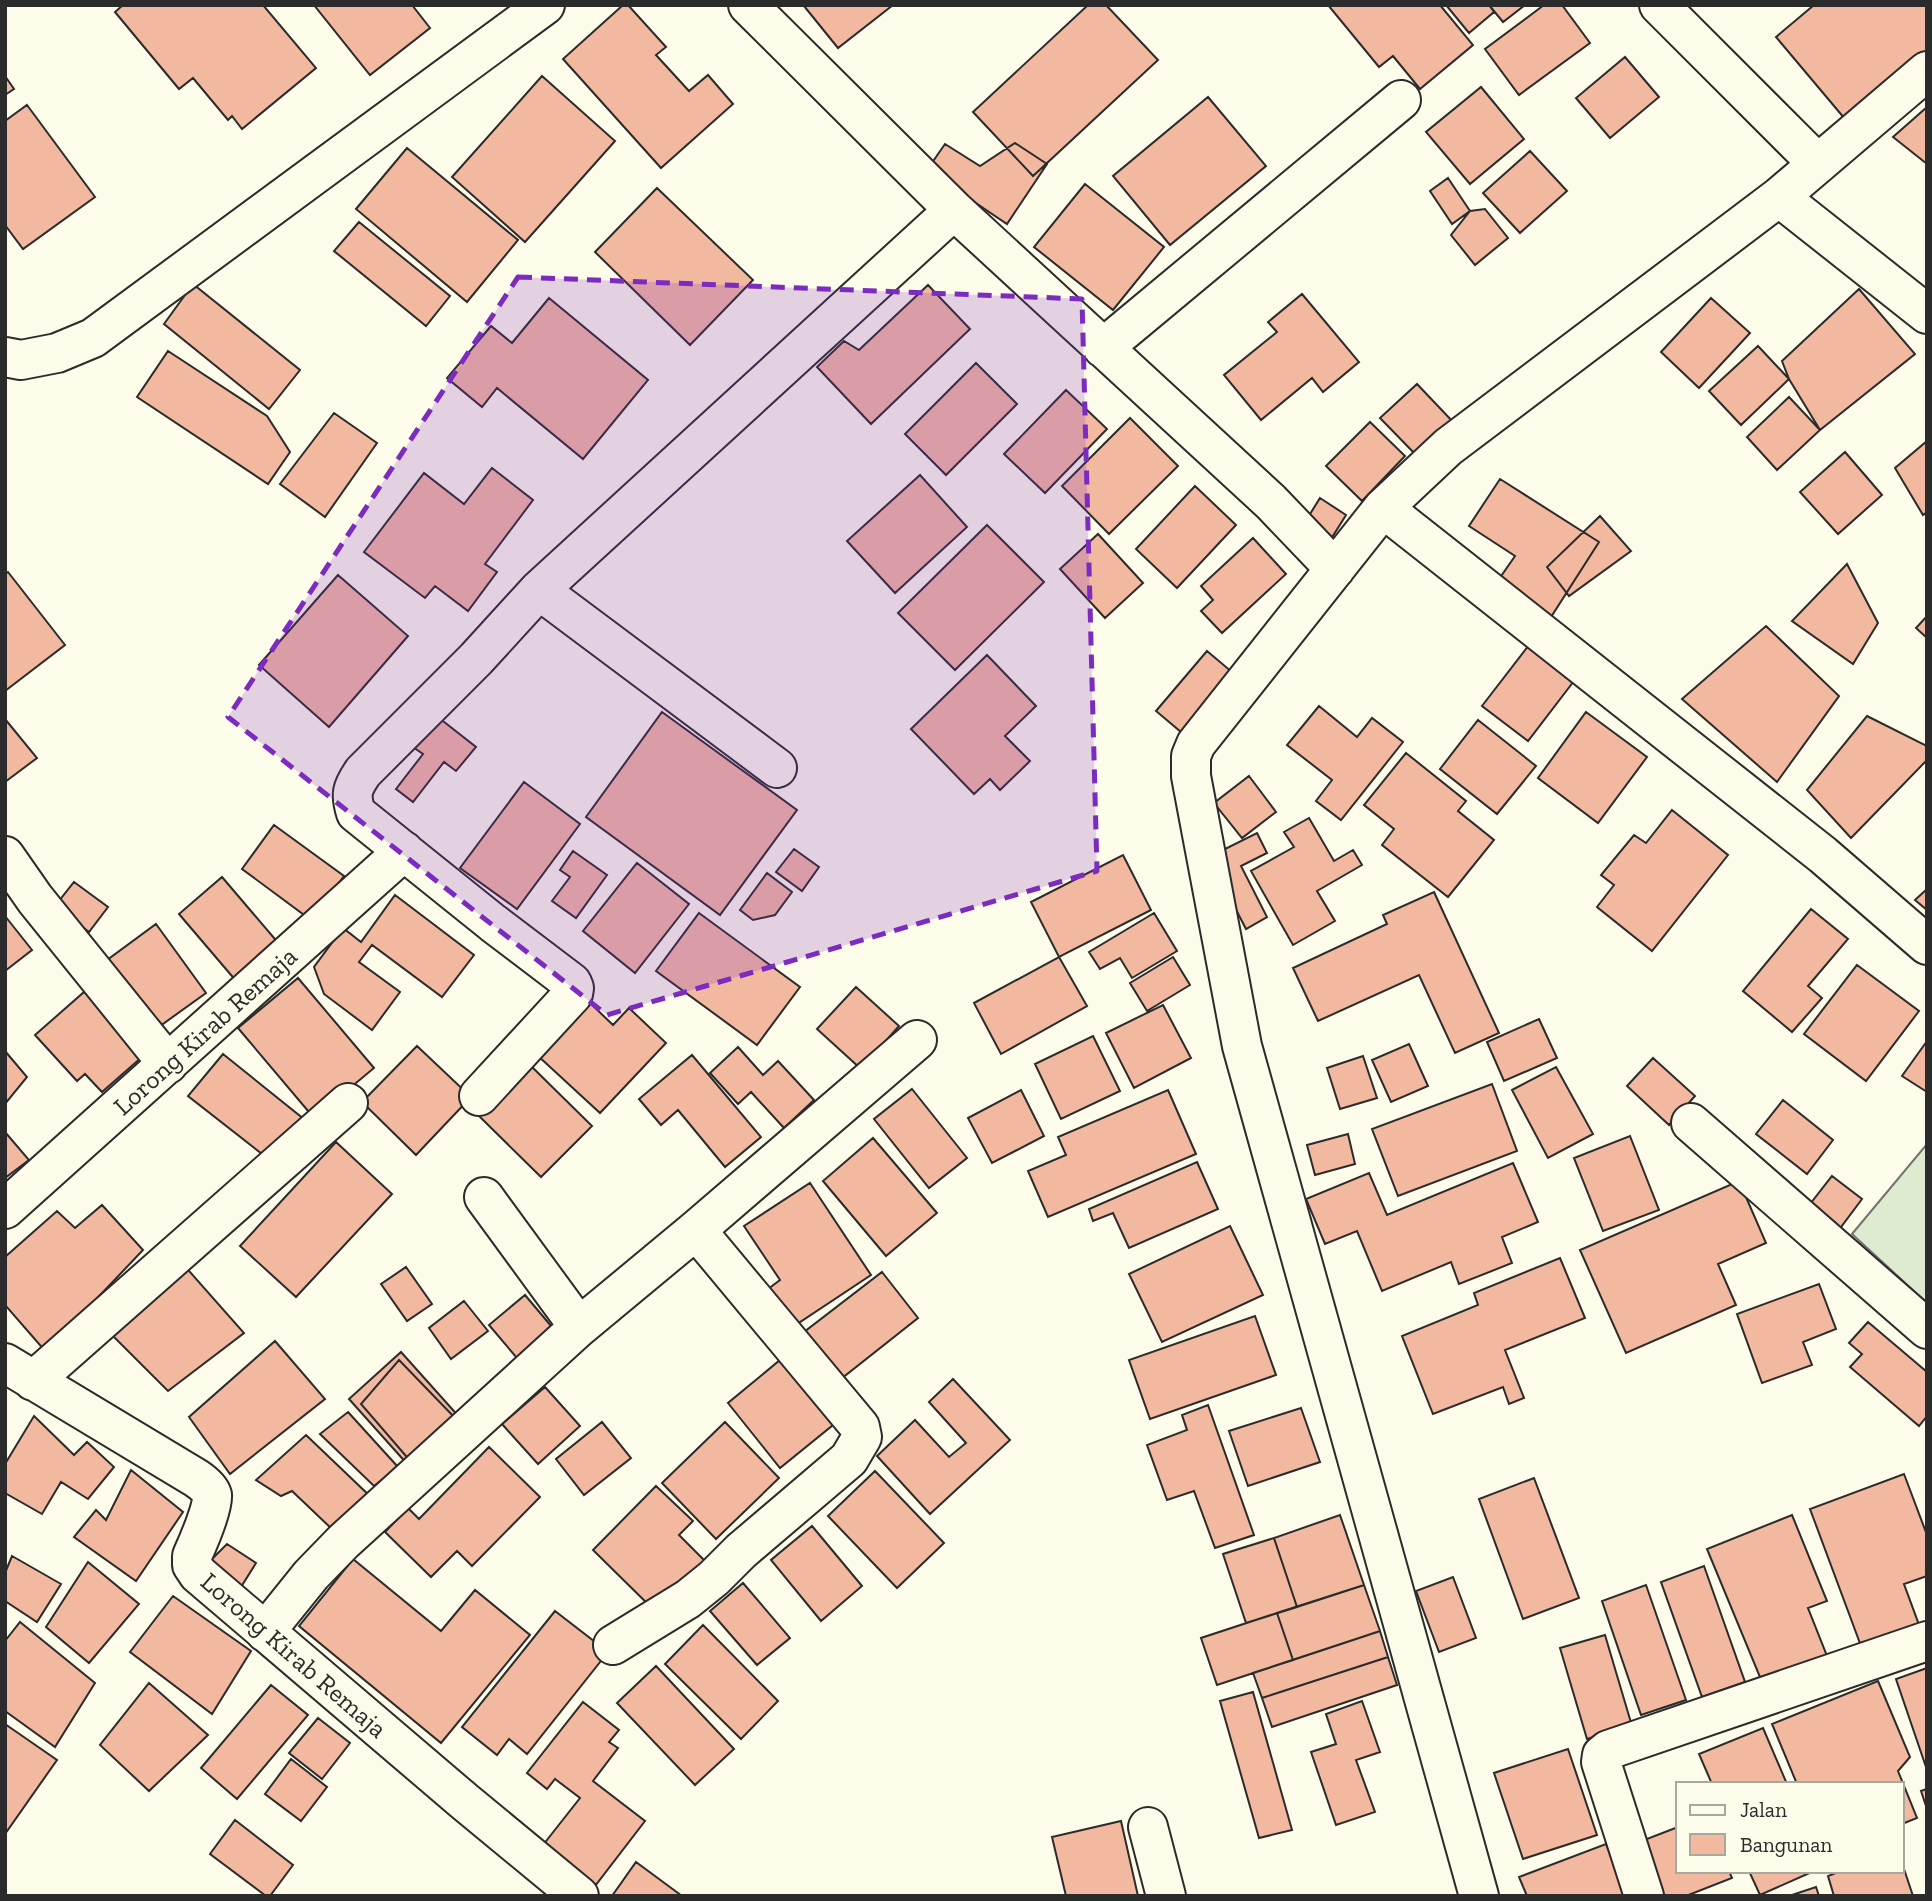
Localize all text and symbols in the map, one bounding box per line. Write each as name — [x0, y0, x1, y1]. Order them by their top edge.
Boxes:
street label: Lorong Kirab Remaja — [107, 940, 304, 1122]
street label: Lorong Kirab Remaja — [194, 1565, 394, 1745]
legend — [1676, 1782, 1904, 1873]
text: Jalan — [1740, 1797, 1787, 1822]
text: Bangunan — [1740, 1832, 1832, 1857]

